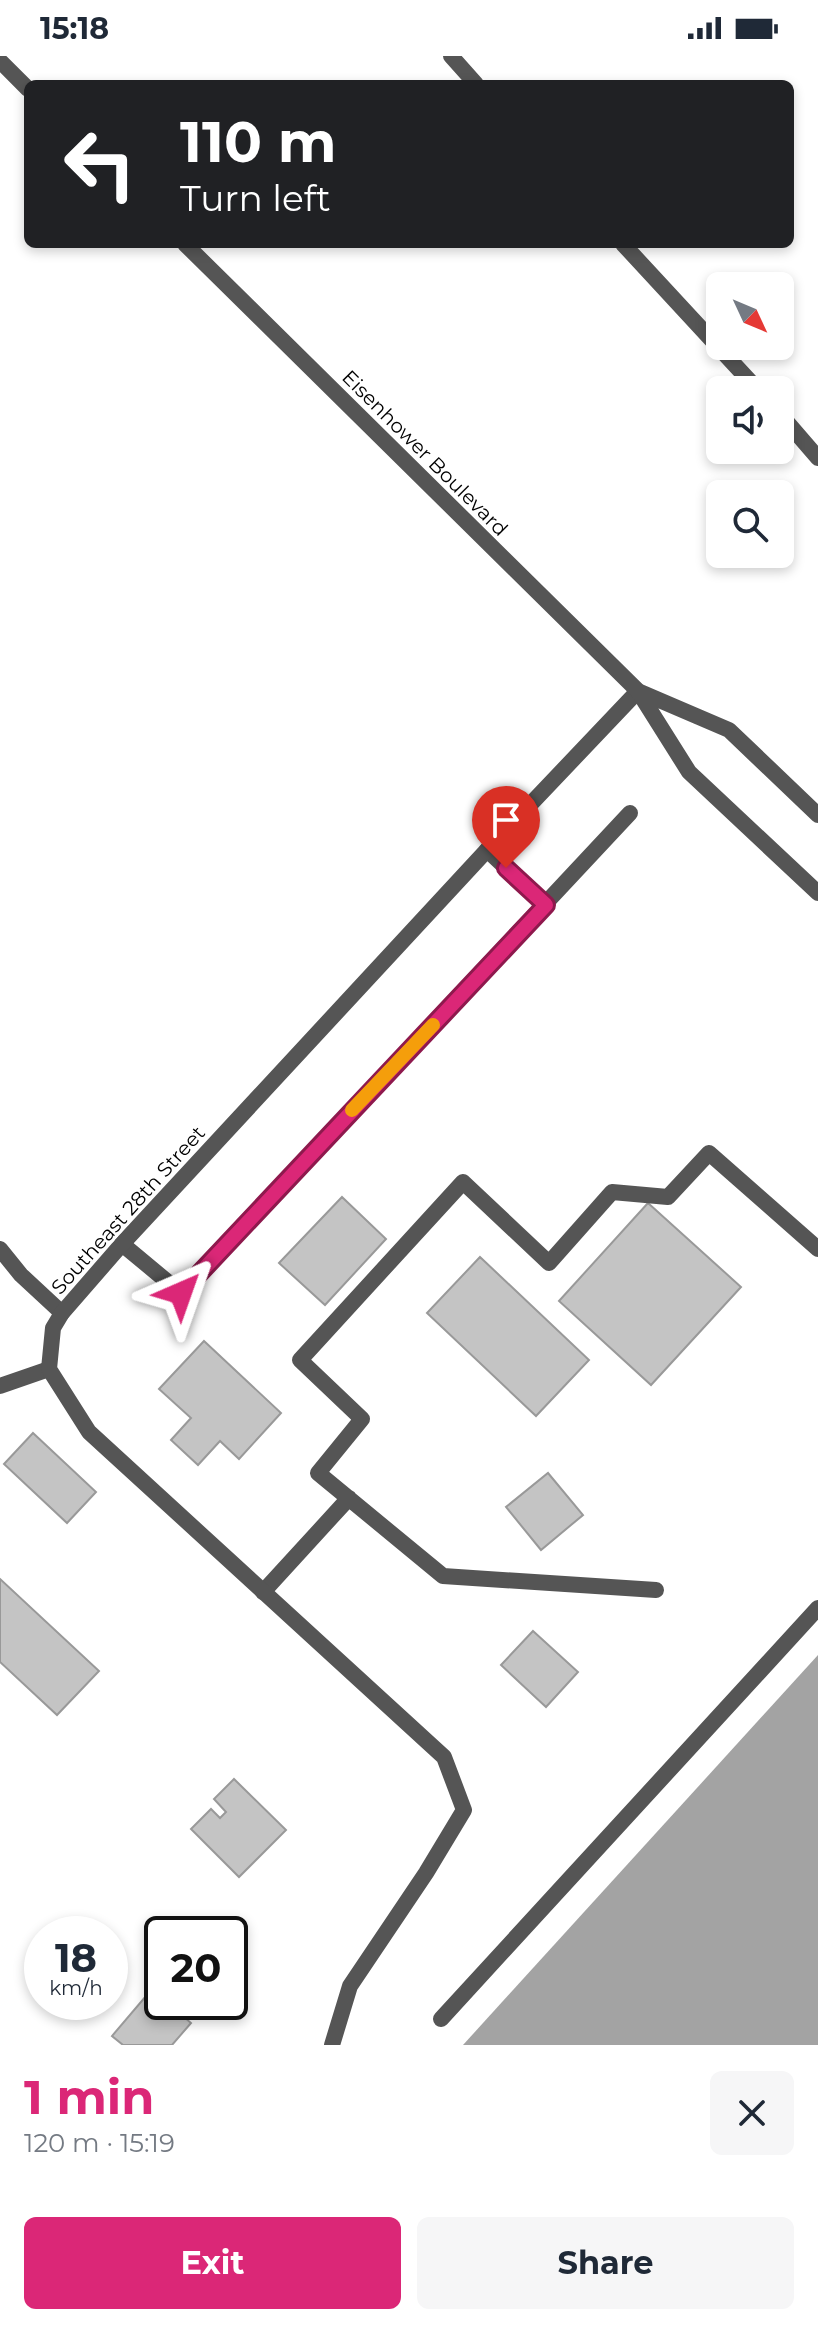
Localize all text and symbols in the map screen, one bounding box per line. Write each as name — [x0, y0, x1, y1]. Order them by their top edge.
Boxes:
text: 15:18 — [40, 10, 109, 47]
text: 110 m — [180, 108, 337, 176]
icon: left — [48, 112, 152, 216]
text: Turn left — [180, 176, 331, 220]
north arrow — [706, 272, 794, 360]
map controls — [706, 272, 794, 568]
street label: Eisenhower Boulevard — [337, 365, 513, 541]
button: sound — [706, 376, 794, 464]
button: search — [706, 480, 794, 568]
pin — [472, 786, 540, 868]
icon: arrive — [484, 798, 528, 842]
street label: Southeast 28th Street — [46, 1121, 210, 1299]
position arrow — [139, 1251, 223, 1335]
speed limit sign: 20 — [144, 1916, 248, 2020]
text: 18 — [55, 1933, 97, 1982]
text: km/h — [49, 1976, 103, 2000]
text: 1 min — [24, 2068, 154, 2126]
button: close — [710, 2071, 794, 2155]
text: 120 m · 15:19 — [24, 2127, 175, 2159]
button: Exit — [24, 2217, 401, 2309]
button: Share — [417, 2217, 794, 2309]

